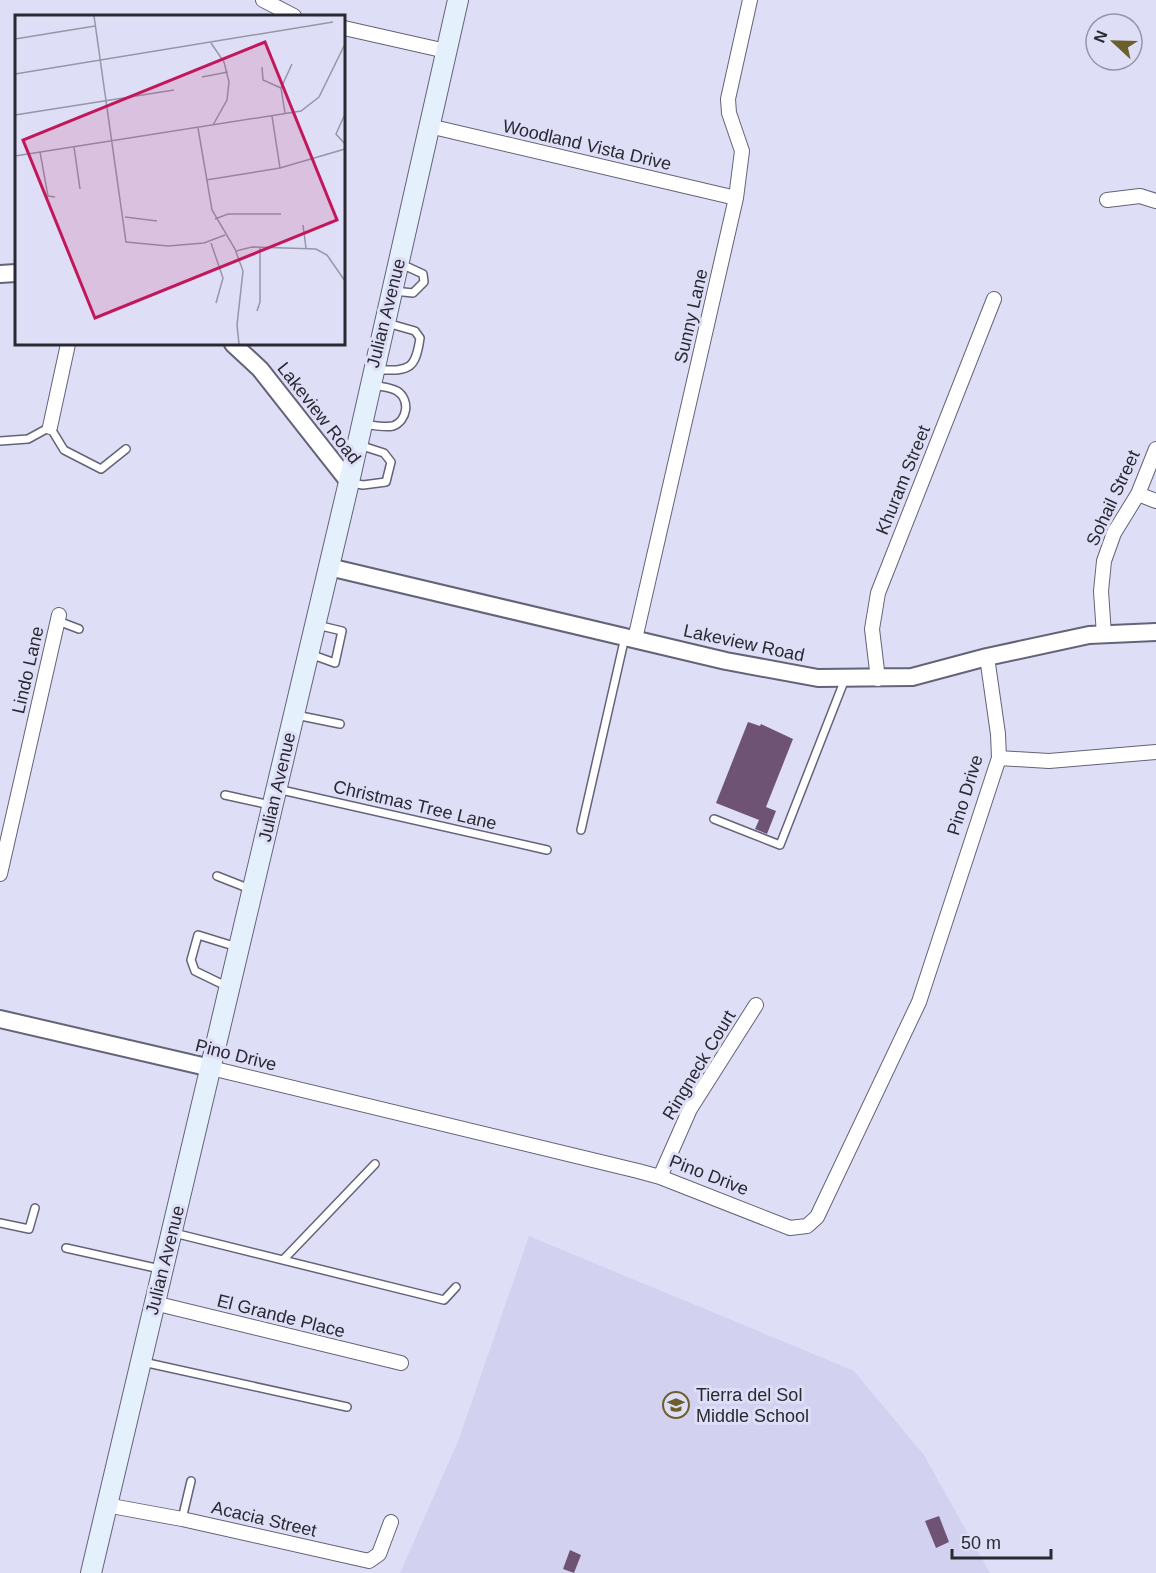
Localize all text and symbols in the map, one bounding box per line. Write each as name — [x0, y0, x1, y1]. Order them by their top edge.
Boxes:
north arrow — [1084, 12, 1144, 72]
inset map — [15, 15, 345, 345]
text: N — [1091, 28, 1111, 45]
street label: Woodland Vista Drive — [501, 116, 673, 174]
street label: Julian Avenue — [363, 256, 409, 370]
street label: Sunny Lane — [670, 267, 712, 365]
street label: Lakeview Road — [273, 358, 365, 468]
street label: Khuram Street — [872, 422, 934, 538]
street label: Sohail Street — [1082, 447, 1144, 549]
street label: Lakeview Road — [682, 620, 806, 666]
street label: Lindo Lane — [8, 624, 48, 716]
street label: Julian Avenue — [255, 730, 299, 844]
street label: Pino Drive — [943, 752, 987, 838]
street label: Christmas Tree Lane — [331, 776, 499, 834]
street label: Ringneck Court — [658, 1007, 740, 1123]
street label: Pino Drive — [193, 1035, 279, 1075]
street label: Pino Drive — [667, 1151, 751, 1199]
street label: Julian Avenue — [142, 1203, 188, 1317]
street label: El Grande Place — [215, 1290, 347, 1342]
place label: Tierra del Sol Middle School — [696, 1385, 809, 1426]
school or university icon: Tierra del Sol Middle School — [661, 1390, 691, 1420]
street label: Acacia Street — [210, 1497, 318, 1541]
scale bar — [952, 1522, 1051, 1560]
text: 50 m — [961, 1533, 1001, 1553]

